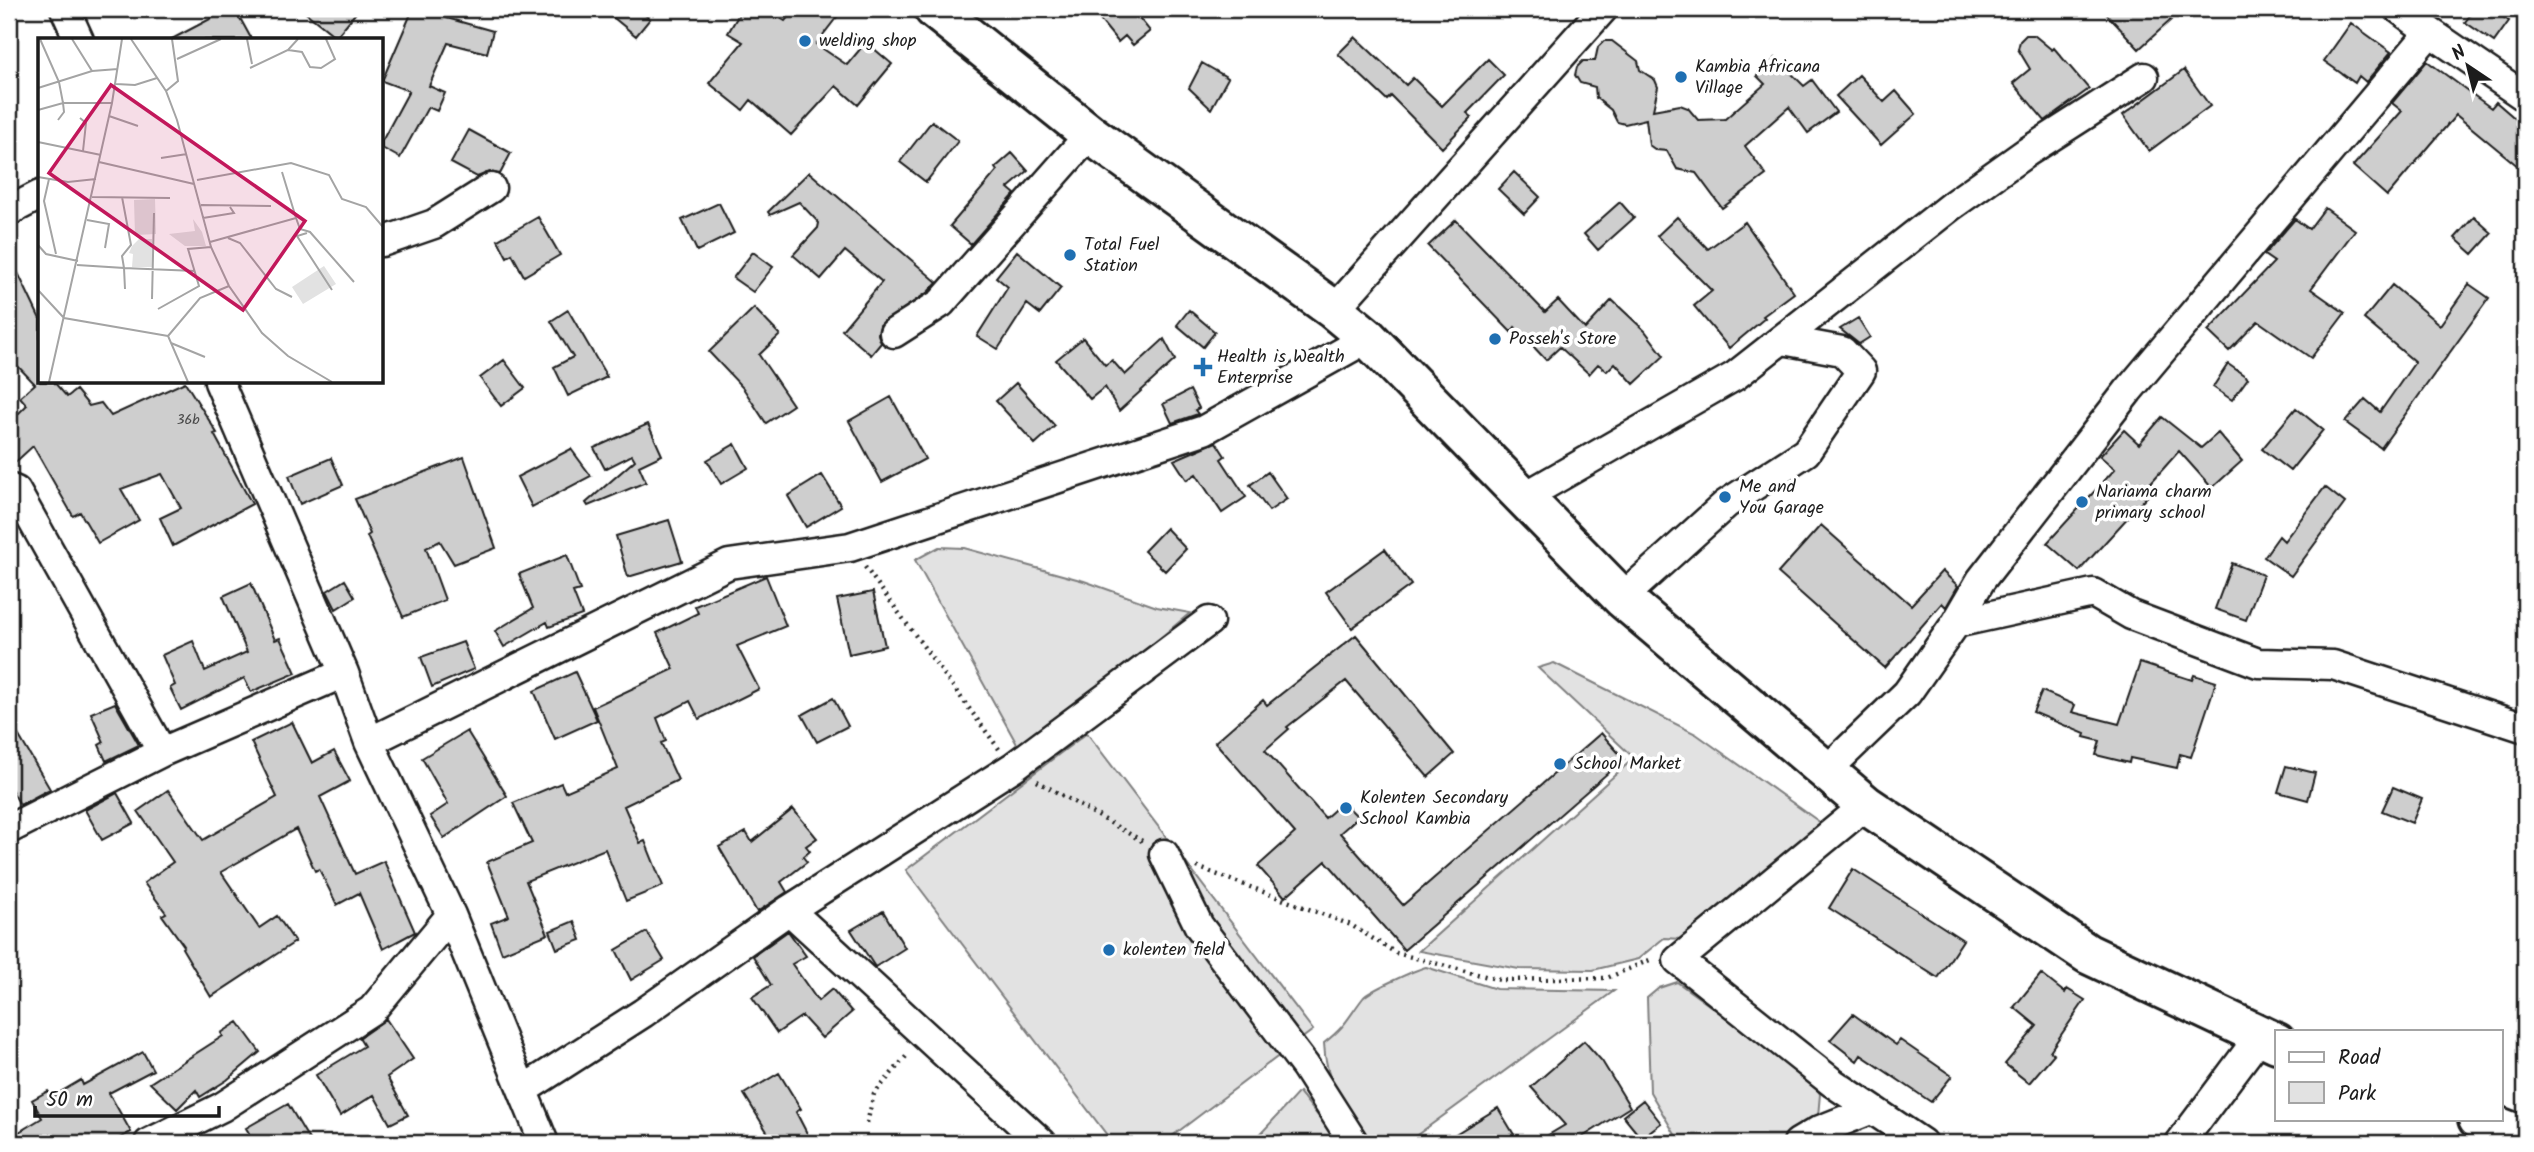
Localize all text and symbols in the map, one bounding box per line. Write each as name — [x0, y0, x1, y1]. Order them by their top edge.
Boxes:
place label: welding shop — [819, 27, 917, 56]
north arrow — [2432, 32, 2502, 102]
marker: welding shop — [797, 33, 813, 49]
inset map — [38, 38, 383, 383]
text: N — [2446, 38, 2473, 69]
place label: Kambia Africana Village — [1695, 53, 1820, 103]
marker: Kambia Africana Village — [1673, 69, 1689, 85]
place label: Total Fuel Station — [1084, 231, 1160, 281]
marker: Total Fuel Station — [1062, 247, 1078, 263]
place label: Posseh's Store — [1509, 325, 1616, 354]
marker: Posseh's Store — [1487, 331, 1503, 347]
place label: Health is Wealth Enterprise — [1217, 343, 1345, 393]
marker: Health is Wealth Enterprise — [1195, 359, 1211, 375]
house number: 36b — [176, 409, 200, 431]
place label: Me and You Garage — [1739, 473, 1824, 523]
place label: Nariama charm primary school — [2095, 478, 2212, 528]
marker: Me and You Garage — [1717, 489, 1733, 505]
marker: Nariama charm primary school — [2074, 494, 2090, 510]
place label: School Market — [1574, 750, 1682, 779]
marker: School Market — [1552, 756, 1568, 772]
place label: Kolenten Secondary School Kambia — [1360, 784, 1509, 834]
marker: Kolenten Secondary School Kambia — [1338, 800, 1354, 816]
place label: kolenten field — [1123, 936, 1226, 965]
marker: kolenten field — [1101, 942, 1117, 958]
legend — [2275, 1030, 2502, 1120]
text: Road — [2338, 1042, 2381, 1075]
scale bar — [35, 1075, 219, 1119]
text: Park — [2338, 1078, 2376, 1111]
text: 50 m — [46, 1084, 93, 1117]

